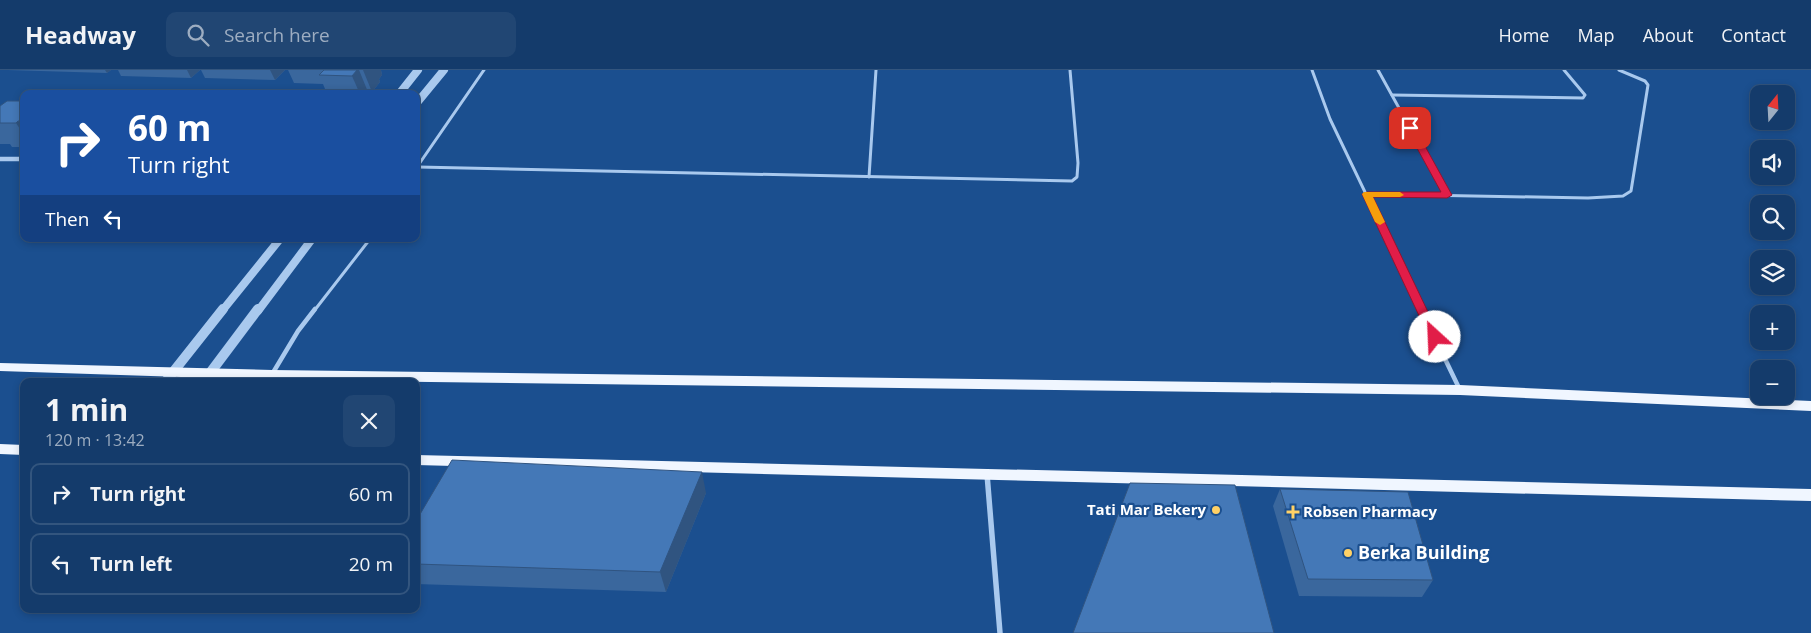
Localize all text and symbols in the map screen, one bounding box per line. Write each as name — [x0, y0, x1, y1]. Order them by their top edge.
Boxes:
search box — [166, 12, 516, 57]
text: Headway — [25, 18, 136, 51]
icon: search — [184, 21, 212, 49]
text: Search here — [224, 22, 330, 48]
text: Home — [1499, 23, 1549, 47]
text: Map — [1577, 23, 1615, 47]
text: About — [1643, 23, 1693, 47]
text: Contact — [1721, 23, 1786, 47]
north arrow — [1750, 85, 1795, 130]
map controls — [1750, 85, 1795, 405]
text: 60 m — [128, 104, 211, 151]
pin — [1389, 107, 1431, 149]
icon: right — [45, 110, 110, 175]
icon: arrive — [1396, 114, 1424, 142]
button: sound — [1750, 140, 1795, 185]
text: Turn right — [128, 149, 230, 179]
button: search — [1750, 195, 1795, 240]
icon: left — [99, 205, 127, 233]
text: Then — [45, 206, 89, 232]
button: layers — [1750, 250, 1795, 295]
button: + — [1750, 305, 1795, 350]
position arrow — [1408, 310, 1460, 362]
button: − — [1750, 360, 1795, 405]
text: 1 min — [45, 389, 128, 430]
button: close — [343, 395, 395, 447]
text: 120 m · 13:42 — [45, 429, 145, 451]
icon: right — [47, 480, 75, 508]
text: Turn right — [90, 481, 185, 507]
text: 60 m — [349, 481, 393, 507]
place label: Tati Mar Bekery — [1087, 499, 1206, 519]
place label: Robsen Pharmacy — [1303, 501, 1437, 521]
marker: Tati Mar Bekery — [1210, 504, 1222, 516]
marker: Robsen Pharmacy — [1287, 506, 1299, 518]
place label: Berka Building — [1358, 540, 1489, 564]
marker: Berka Building — [1342, 547, 1354, 559]
icon: left — [47, 550, 75, 578]
text: Turn left — [90, 551, 172, 577]
text: 20 m — [349, 551, 393, 577]

